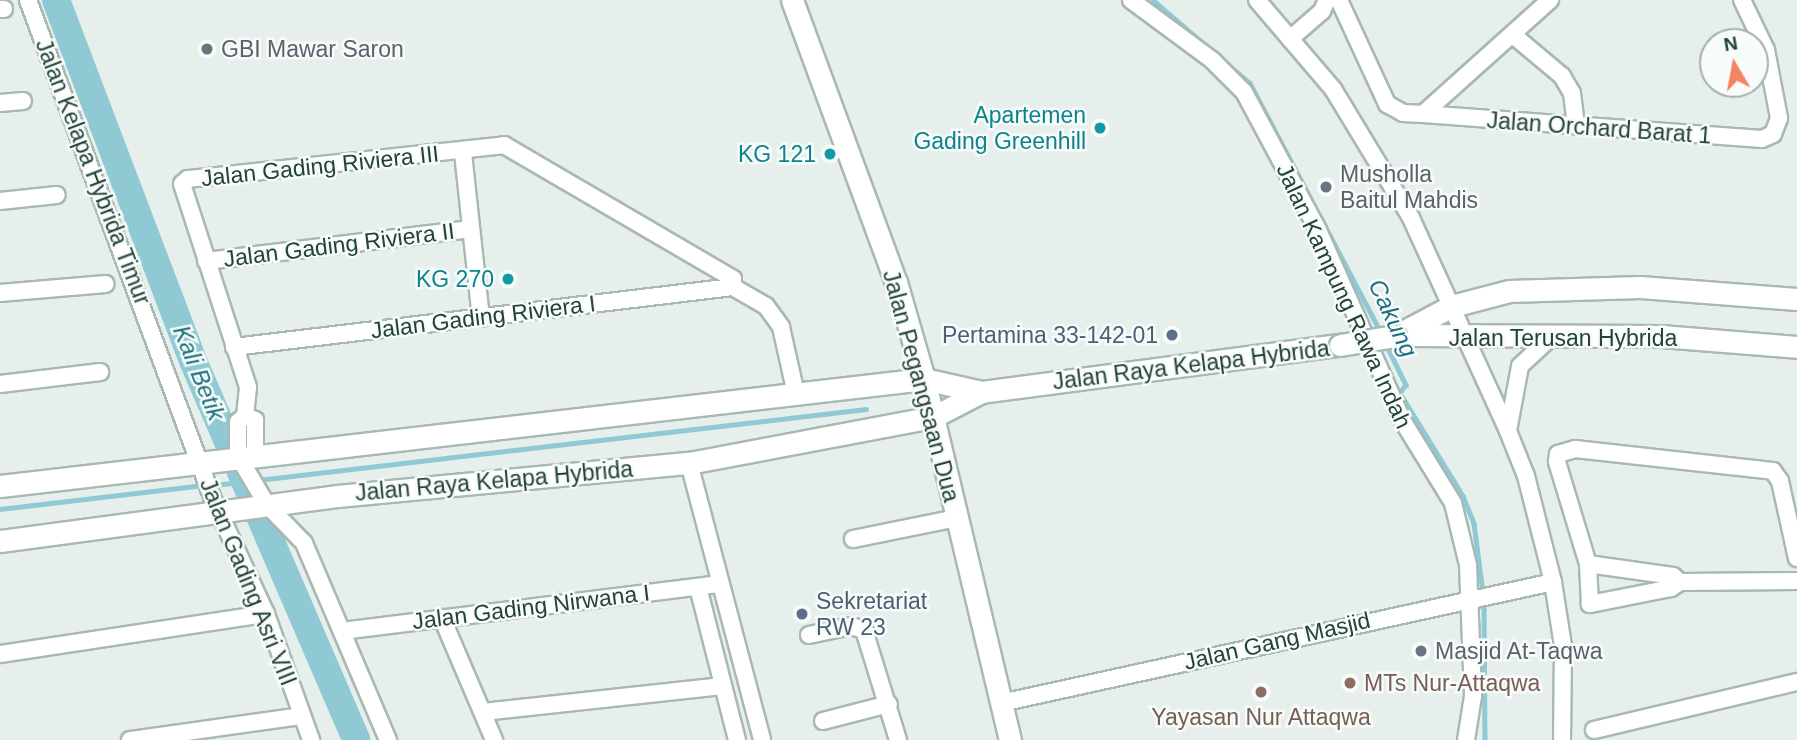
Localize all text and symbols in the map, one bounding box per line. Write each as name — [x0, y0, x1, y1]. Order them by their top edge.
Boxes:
north arrow — [1699, 28, 1769, 98]
text: N — [1722, 32, 1739, 55]
street label: Jalan Kelapa Hybrida Timur — [29, 35, 157, 309]
place label: GBI Mawar Saron — [221, 35, 404, 63]
marker: GBI Mawar Saron — [199, 41, 215, 57]
place label: Apartemen Gading Greenhill — [913, 101, 1086, 155]
street label: Jalan Orchard Barat 1 — [1486, 106, 1712, 150]
marker: Apartemen Gading Greenhill — [1092, 120, 1108, 136]
street label: Jalan Gading Riviera III — [200, 140, 440, 192]
place label: KG 121 — [738, 140, 816, 168]
marker: KG 121 — [822, 146, 838, 162]
street label: Jalan Kampung Rawa Indah — [1270, 159, 1418, 433]
place label: Musholla Baitul Mahdis — [1340, 160, 1478, 214]
marker: Musholla Baitul Mahdis — [1318, 179, 1334, 195]
street label: Jalan Gading Riviera II — [222, 217, 456, 273]
place label: KG 270 — [416, 265, 494, 293]
street label: Jalan Pegangsaan Dua — [877, 267, 965, 505]
marker: KG 270 — [500, 271, 516, 287]
water label: Cakung — [1362, 274, 1424, 362]
street label: Jalan Gading Riviera I — [369, 290, 597, 344]
water label: Kali Betik — [167, 321, 231, 425]
place label: Pertamina 33-142-01 — [942, 321, 1158, 349]
street label: Jalan Terusan Hybrida — [1449, 324, 1677, 352]
marker: Pertamina 33-142-01 — [1164, 327, 1180, 343]
street label: Jalan Raya Kelapa Hybrida — [1051, 334, 1331, 396]
street label: Jalan Raya Kelapa Hybrida — [354, 455, 634, 507]
street label: Jalan Gading Asri VIII — [194, 474, 302, 690]
street label: Jalan Gading Nirwana I — [411, 579, 651, 635]
place label: Sekretariat RW 23 — [816, 587, 927, 641]
marker: Sekretariat RW 23 — [794, 606, 810, 622]
street label: Jalan Gang Masjid — [1181, 606, 1373, 676]
place label: Masjid At-Taqwa — [1435, 637, 1604, 665]
marker: Masjid At-Taqwa — [1413, 643, 1429, 659]
place label: MTs Nur-Attaqwa — [1364, 669, 1540, 697]
marker: MTs Nur-Attaqwa — [1342, 675, 1358, 691]
marker: Yayasan Nur Attaqwa — [1253, 684, 1269, 700]
place label: Yayasan Nur Attaqwa — [1151, 703, 1371, 731]

